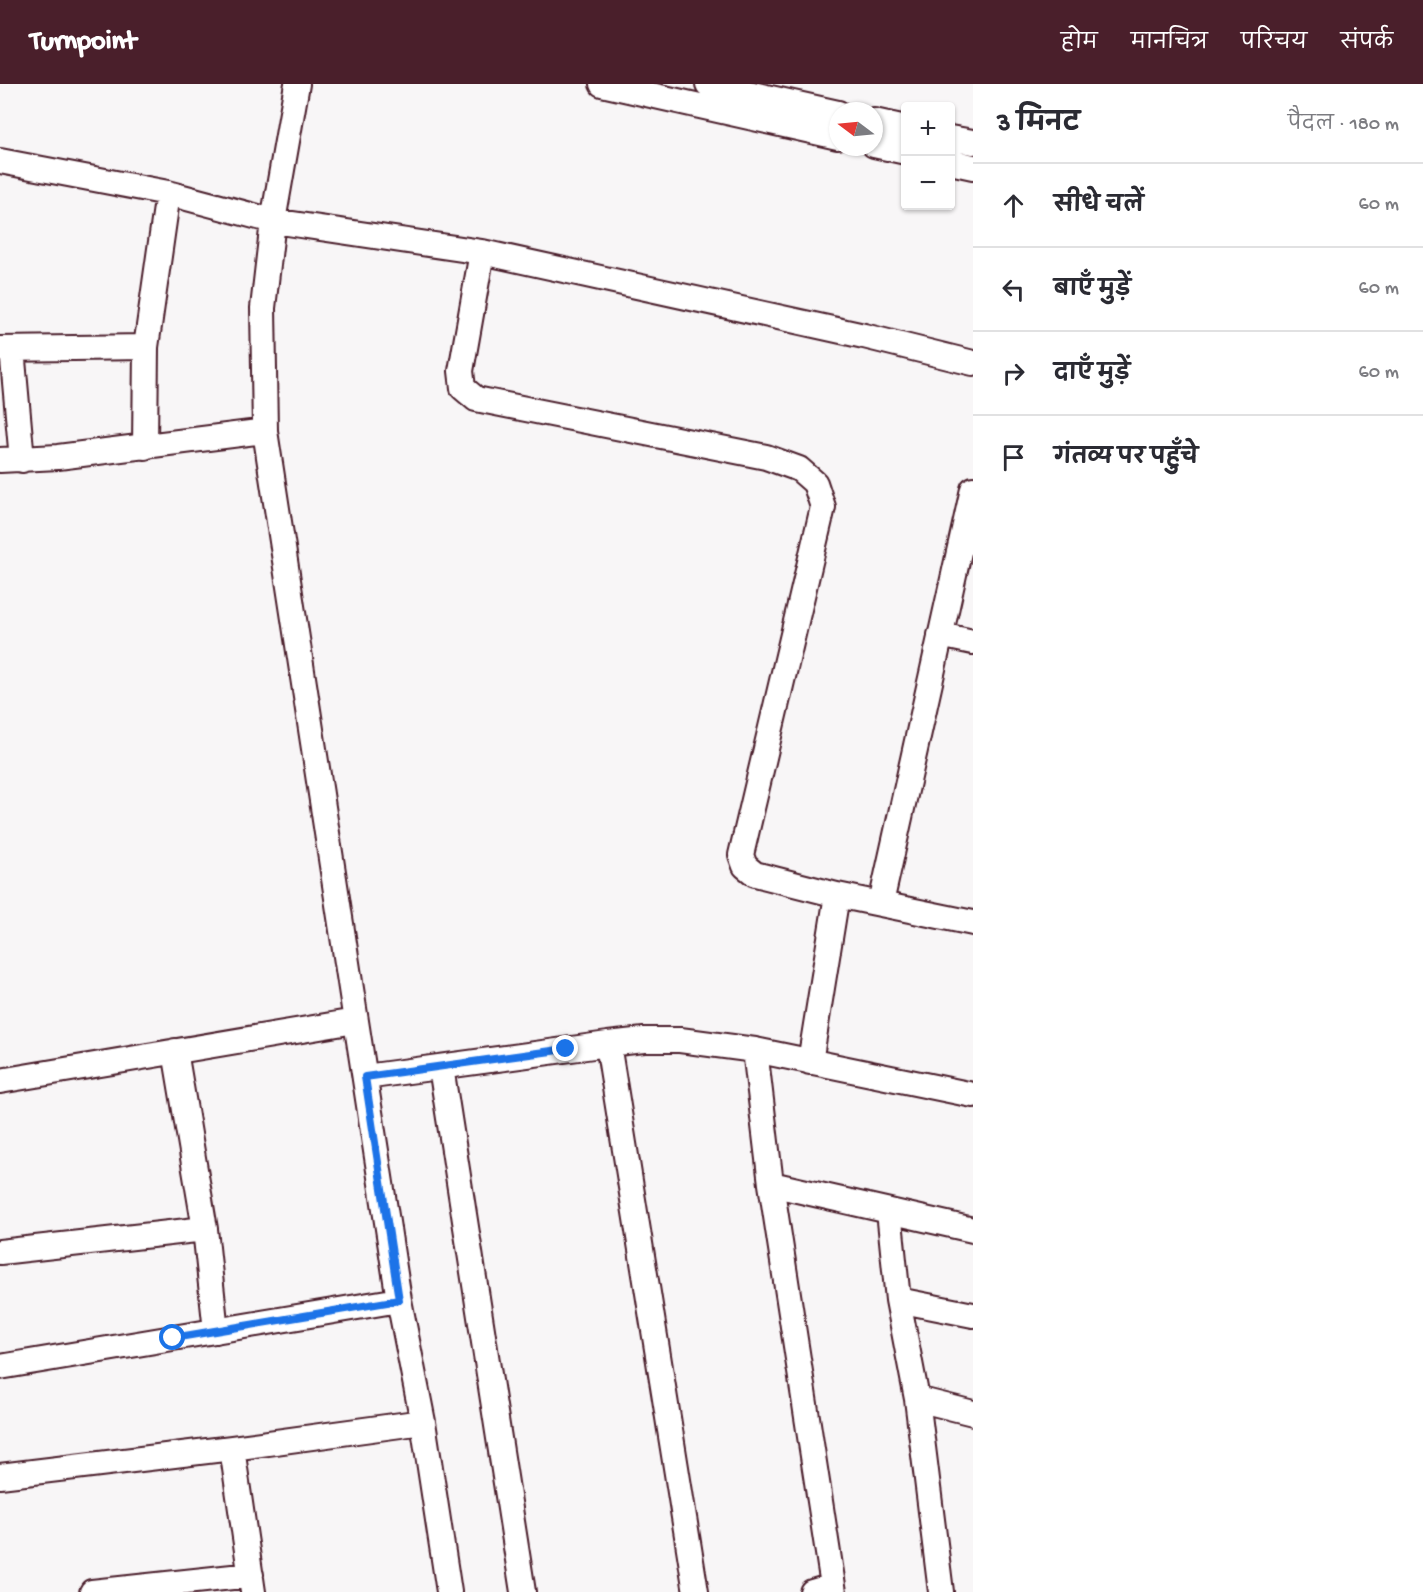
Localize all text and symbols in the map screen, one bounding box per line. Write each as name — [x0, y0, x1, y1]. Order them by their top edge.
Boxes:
text: Turnpoint — [30, 26, 136, 59]
text: होम — [1061, 32, 1098, 57]
text: मानचित्र — [1131, 32, 1208, 57]
text: परिचय — [1241, 32, 1307, 57]
text: संपर्क — [1340, 32, 1393, 57]
north arrow — [829, 102, 883, 156]
map controls — [901, 102, 955, 210]
button: + — [901, 102, 955, 156]
text: 3 मिनट — [997, 110, 1080, 141]
text: पैदल · 180 m — [1288, 114, 1399, 137]
button: − — [901, 156, 955, 210]
icon: ahead — [997, 189, 1030, 222]
text: सीधे चलें — [1054, 194, 1144, 220]
text: 60 m — [1359, 194, 1399, 217]
icon: left — [997, 273, 1030, 306]
text: बाएँ मुड़ें — [1054, 278, 1131, 304]
text: 60 m — [1359, 278, 1399, 301]
icon: right — [997, 357, 1030, 390]
text: दाएँ मुड़ें — [1054, 362, 1130, 388]
text: 60 m — [1359, 362, 1399, 385]
icon: arrive — [997, 441, 1030, 474]
text: गंतव्य पर पहुँचे — [1054, 446, 1198, 472]
route end — [552, 1035, 578, 1061]
route start — [159, 1324, 185, 1350]

